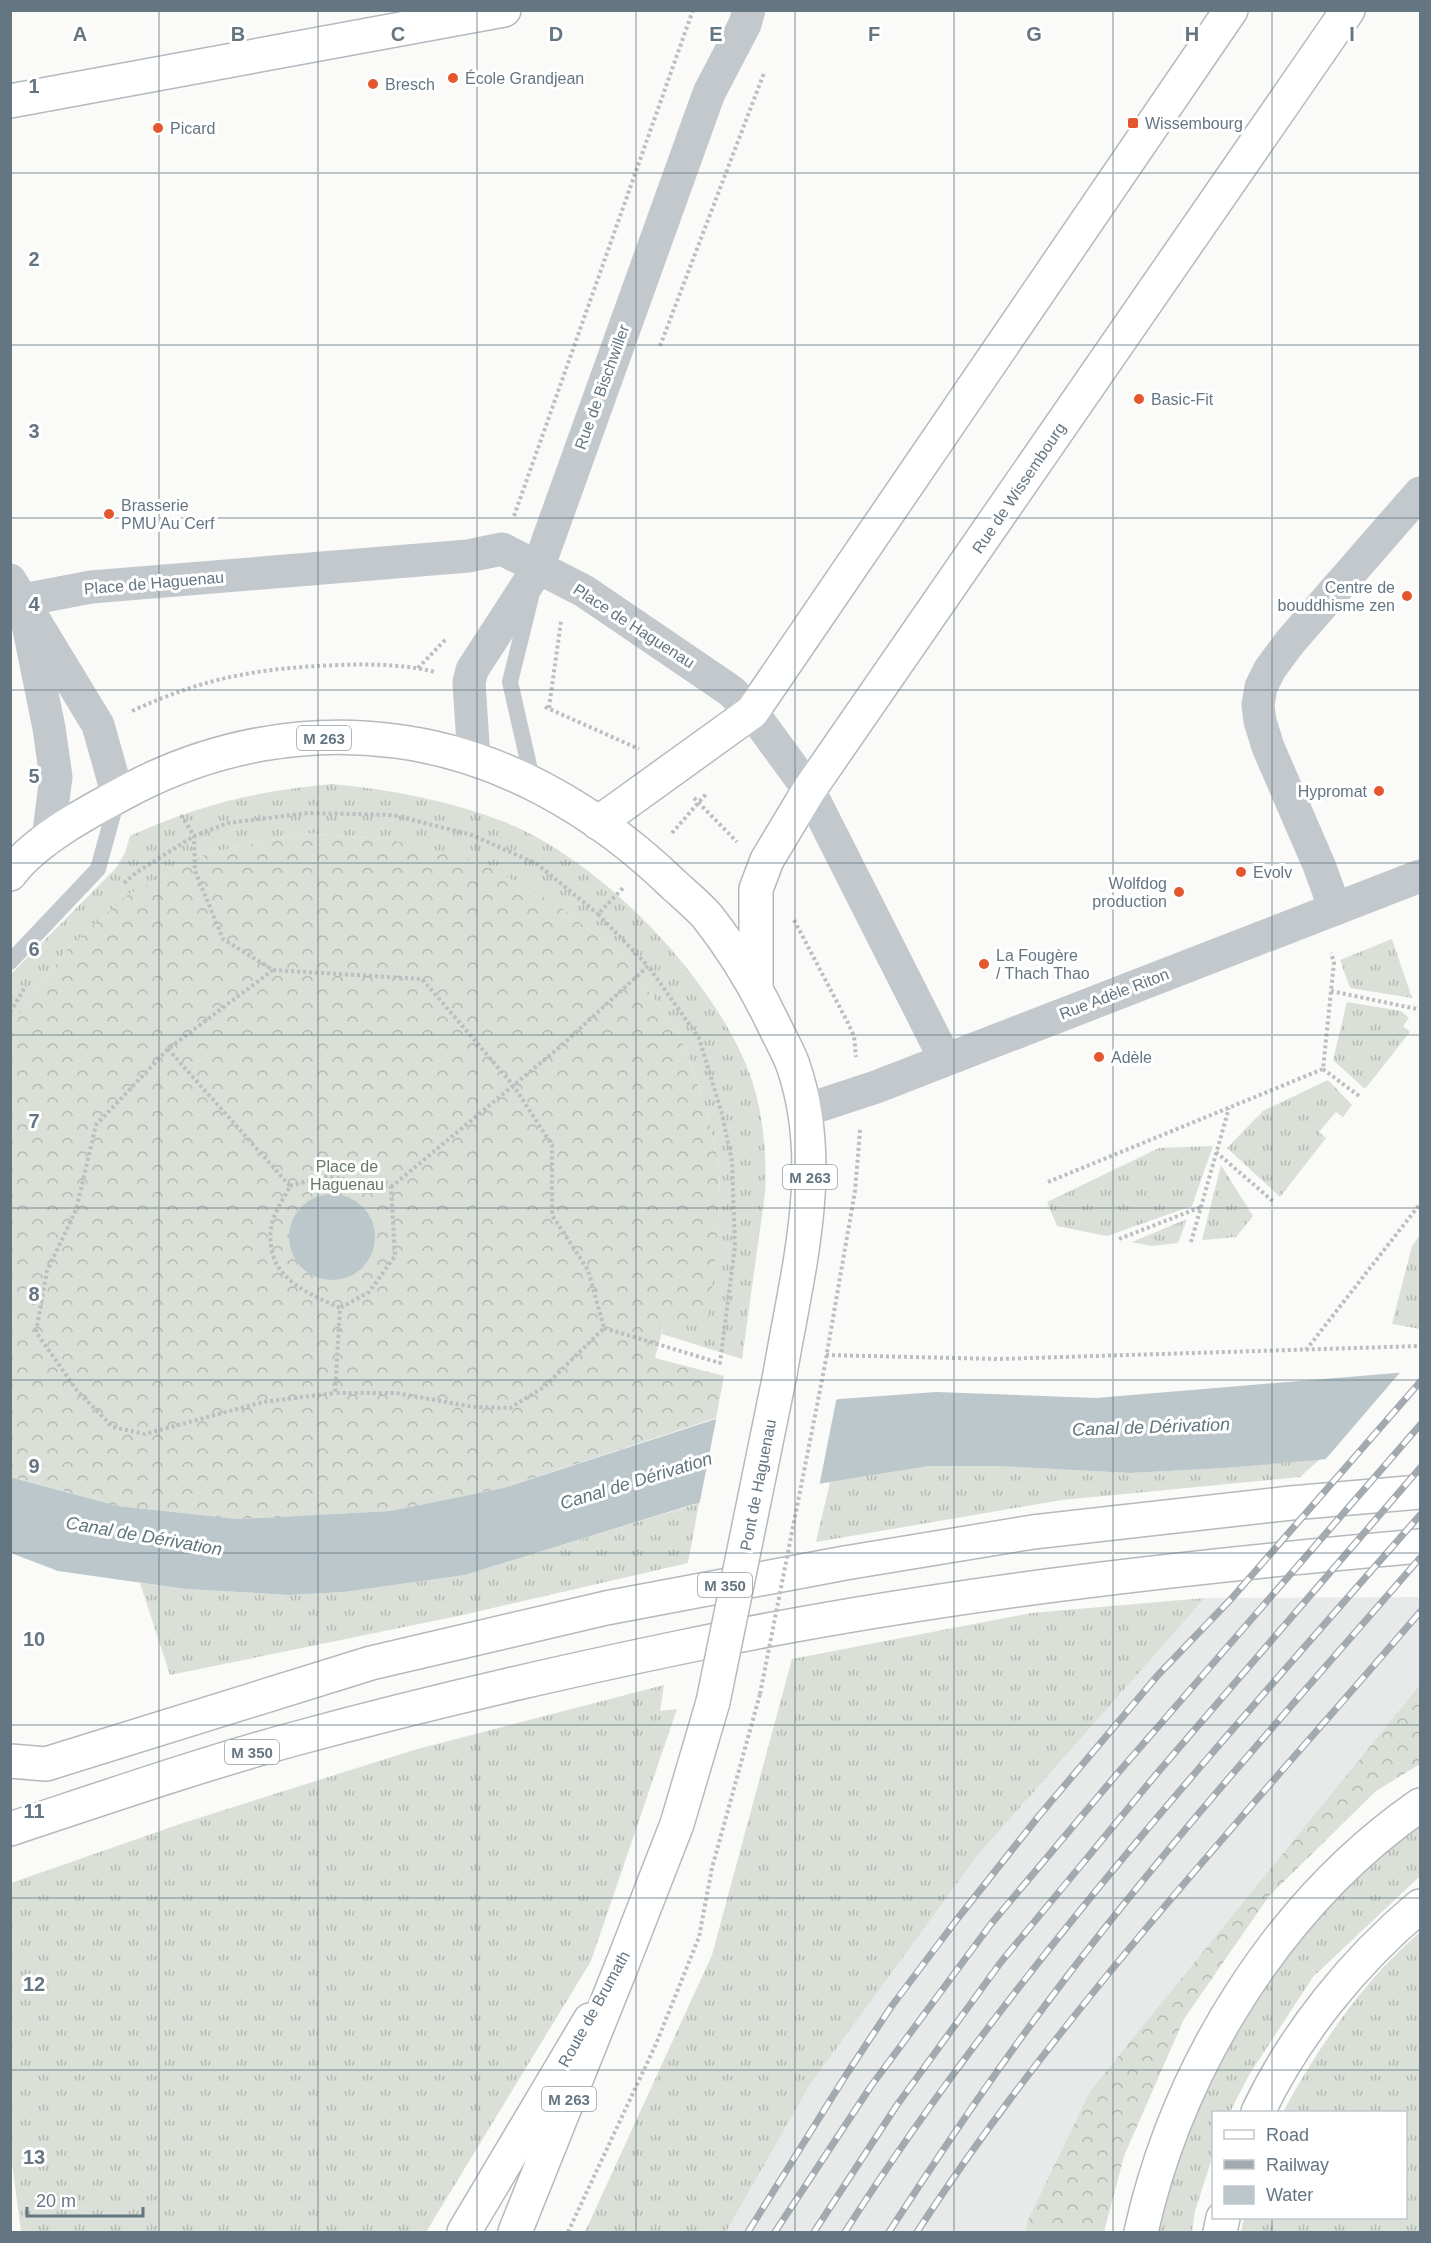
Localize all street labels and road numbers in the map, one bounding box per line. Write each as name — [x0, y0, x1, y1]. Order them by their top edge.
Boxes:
street label: Rue de Bischwiller — [572, 322, 633, 452]
street label: Rue de Wissembourg — [969, 419, 1069, 557]
street label: Place de Haguenau — [83, 568, 225, 598]
street label: Place de Haguenau — [570, 581, 698, 671]
road number: M 263 — [297, 726, 351, 750]
street label: Rue Adèle Riton — [1057, 965, 1171, 1023]
road number: M 263 — [783, 1165, 837, 1189]
street label: Pont de Haguenau — [737, 1418, 779, 1552]
road number: M 350 — [698, 1573, 752, 1597]
road number: M 350 — [225, 1740, 279, 1764]
street label: Route de Brumath — [555, 1948, 633, 2070]
road number: M 263 — [542, 2087, 596, 2111]

